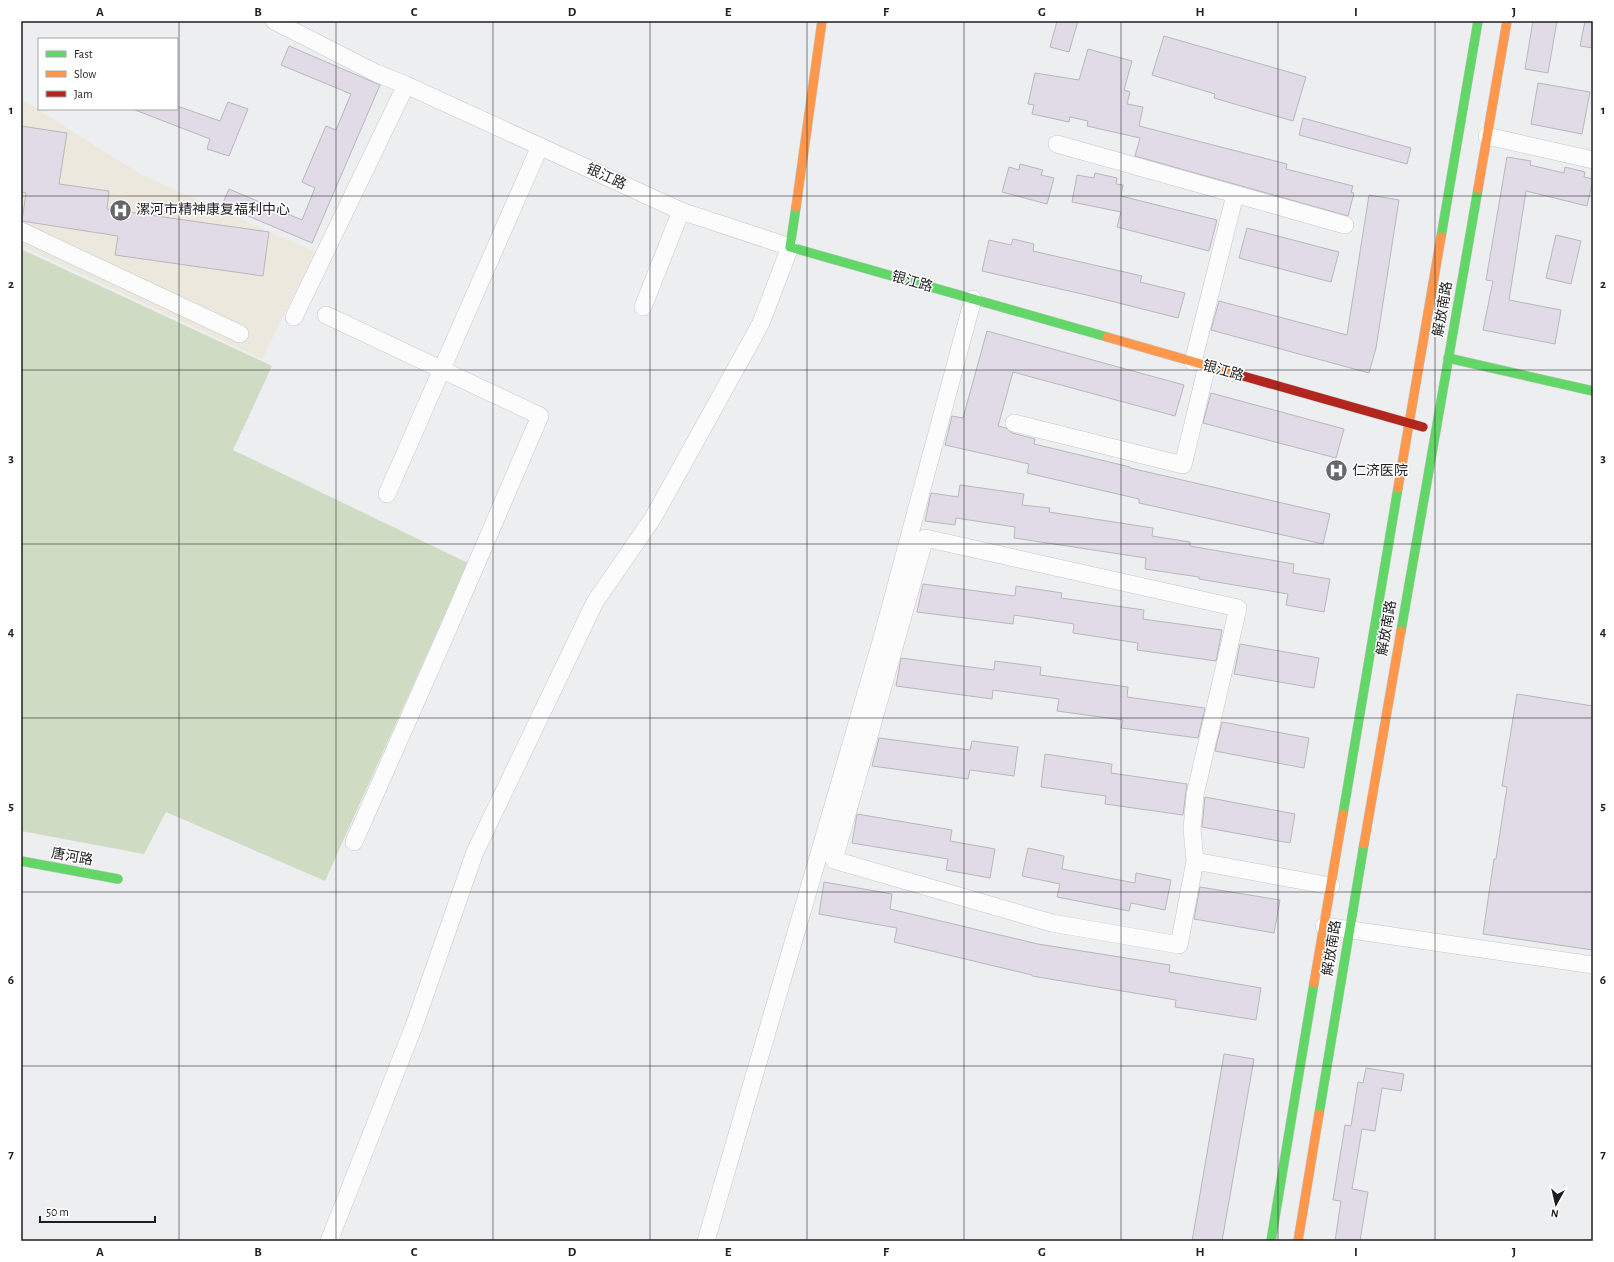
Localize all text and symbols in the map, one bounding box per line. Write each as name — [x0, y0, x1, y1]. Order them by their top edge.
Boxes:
text: A — [96, 6, 104, 19]
text: B — [254, 6, 262, 19]
text: C — [411, 6, 418, 19]
text: D — [568, 6, 577, 19]
text: E — [725, 6, 732, 19]
text: F — [883, 6, 890, 19]
text: G — [1038, 6, 1046, 19]
text: H — [1195, 6, 1205, 19]
text: I — [1354, 6, 1358, 19]
text: J — [1512, 6, 1516, 19]
legend — [38, 38, 178, 110]
text: Fast — [74, 48, 93, 60]
text: Slow — [74, 68, 96, 80]
text: Jam — [74, 88, 93, 100]
text: 1 — [9, 104, 13, 117]
text: 1 — [1601, 104, 1605, 117]
street label: 银江路 — [584, 161, 628, 192]
hospital icon: 漯河市精神康复福利中心 — [108, 197, 134, 223]
place label: 漯河市精神康复福利中心 — [136, 201, 290, 217]
street label: 银江路 — [890, 269, 934, 295]
text: 2 — [8, 278, 14, 291]
text: 2 — [1600, 278, 1606, 291]
street label: 解放南路 — [1430, 280, 1455, 338]
street label: 银江路 — [1201, 358, 1245, 384]
text: 3 — [8, 452, 14, 465]
text: 3 — [1600, 452, 1606, 465]
hospital icon: 仁济医院 — [1323, 458, 1349, 484]
place label: 仁济医院 — [1352, 463, 1408, 478]
street label: 解放南路 — [1374, 599, 1399, 657]
text: 4 — [8, 626, 15, 639]
text: 4 — [1600, 626, 1607, 639]
text: 5 — [8, 800, 14, 813]
text: 5 — [1600, 800, 1606, 813]
street label: 唐河路 — [50, 845, 94, 868]
street label: 解放南路 — [1320, 919, 1343, 977]
text: 6 — [8, 974, 14, 987]
text: 6 — [1600, 974, 1606, 987]
text: 7 — [8, 1148, 14, 1161]
text: 7 — [1600, 1148, 1606, 1161]
north arrow — [1536, 1184, 1576, 1224]
scale bar — [40, 1198, 155, 1224]
text: 50 m — [46, 1206, 69, 1218]
text: N — [1550, 1207, 1559, 1219]
text: A — [96, 1246, 104, 1259]
text: B — [254, 1246, 262, 1259]
text: C — [411, 1246, 418, 1259]
text: D — [568, 1246, 577, 1259]
text: E — [725, 1246, 732, 1259]
text: F — [883, 1246, 890, 1259]
text: G — [1038, 1246, 1046, 1259]
text: H — [1195, 1246, 1205, 1259]
text: I — [1354, 1246, 1358, 1259]
text: J — [1512, 1246, 1516, 1259]

